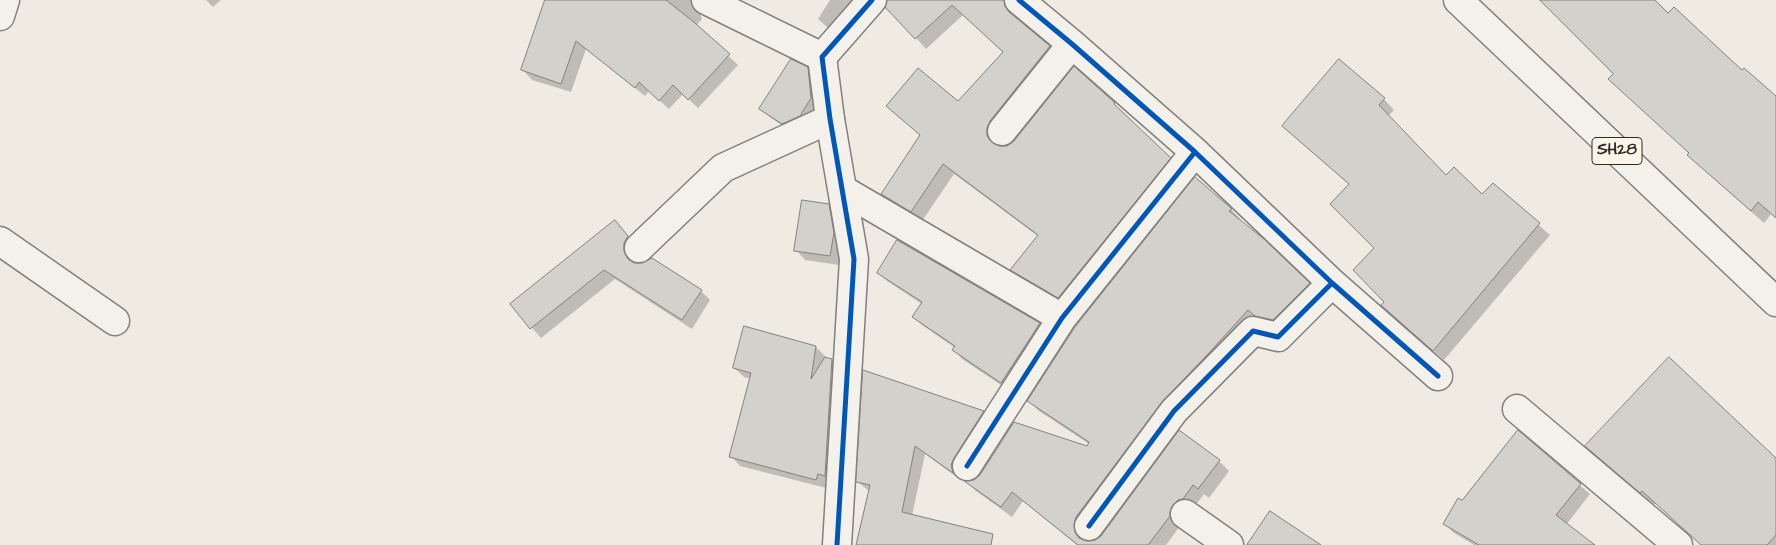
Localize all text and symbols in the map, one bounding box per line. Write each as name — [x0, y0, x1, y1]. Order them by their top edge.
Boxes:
road number: SH28 — [1592, 138, 1642, 164]

